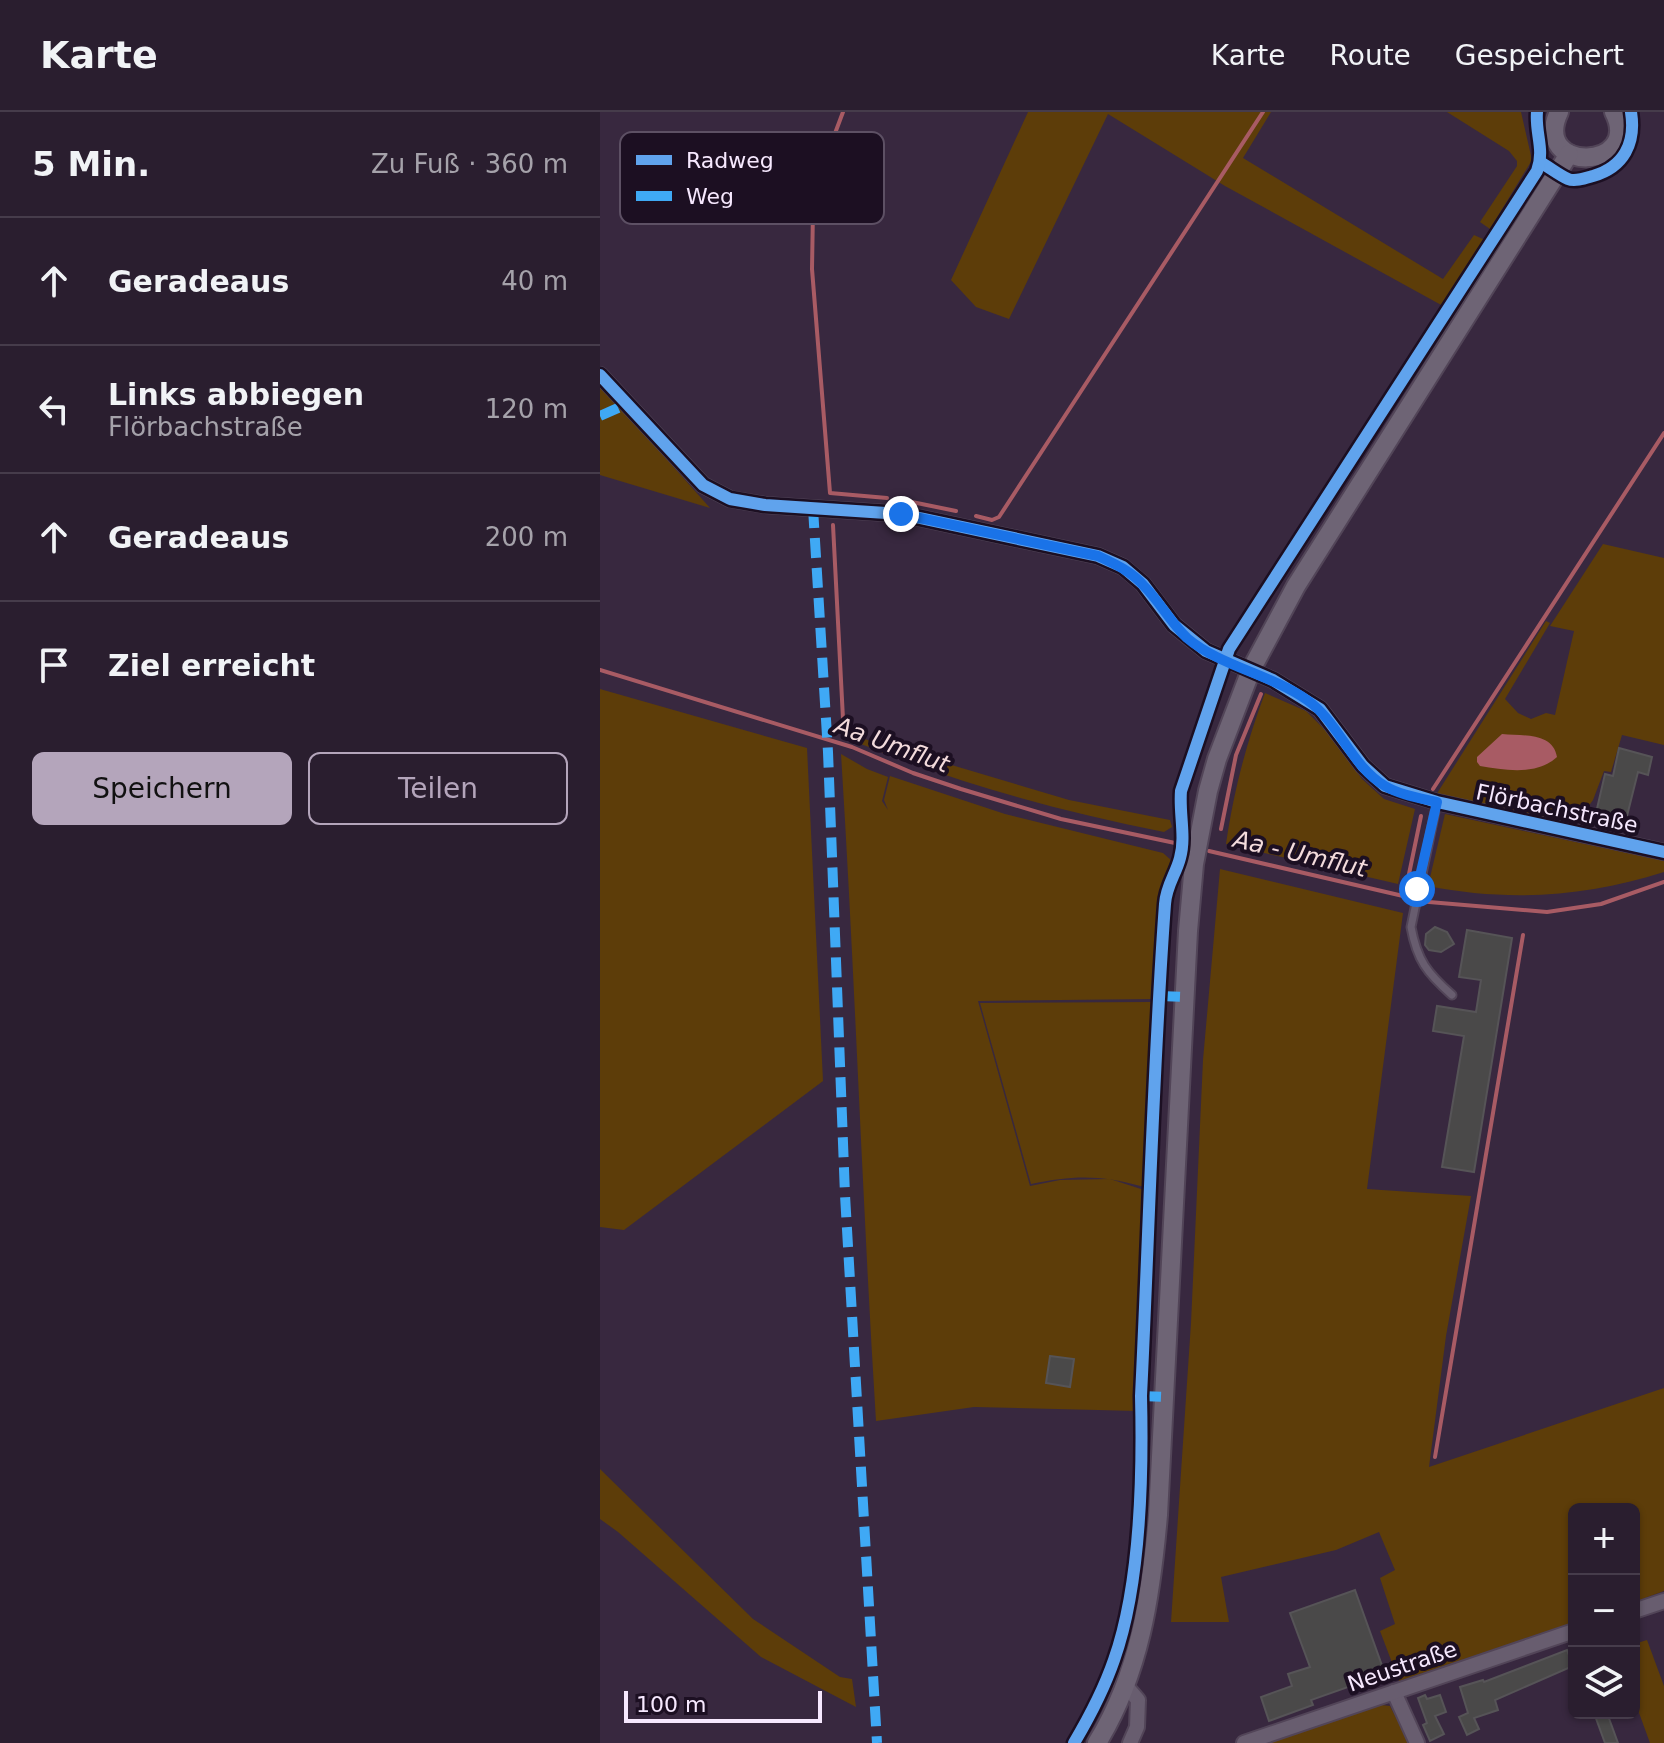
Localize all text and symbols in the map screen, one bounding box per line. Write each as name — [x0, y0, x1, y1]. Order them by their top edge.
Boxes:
text: Karte — [40, 33, 158, 77]
text: Karte — [1211, 39, 1286, 72]
text: Route — [1330, 39, 1411, 72]
text: Gespeichert — [1455, 39, 1624, 72]
legend — [620, 132, 884, 224]
text: 5 Min. — [32, 144, 150, 184]
text: Radweg — [686, 148, 774, 173]
text: Zu Fuß · 360 m — [371, 149, 568, 179]
text: Weg — [686, 184, 734, 209]
icon: ahead — [32, 259, 76, 303]
text: Geradeaus — [108, 264, 289, 299]
text: 40 m — [501, 266, 568, 296]
text: Links abbiegen — [108, 377, 364, 412]
icon: left — [32, 387, 76, 431]
text: 120 m — [485, 394, 568, 424]
text: Flörbachstraße — [108, 412, 303, 442]
route end — [883, 496, 919, 532]
icon: ahead — [32, 515, 76, 559]
text: Geradeaus — [108, 520, 289, 555]
text: 200 m — [485, 522, 568, 552]
icon: arrive — [32, 643, 76, 687]
text: Ziel erreicht — [108, 648, 315, 683]
water label: Aa Umflut — [829, 711, 955, 779]
button: Speichern — [32, 752, 292, 825]
button: Teilen — [308, 752, 568, 825]
street label: Flörbachstraße — [1474, 779, 1640, 838]
water label: Aa - Umflut — [1229, 825, 1371, 883]
route start — [1399, 871, 1435, 907]
map controls — [1568, 1503, 1640, 1719]
button: + — [1568, 1503, 1640, 1575]
button: − — [1568, 1575, 1640, 1647]
street label: Neustraße — [1344, 1636, 1460, 1697]
button: layers — [1568, 1647, 1640, 1719]
scale bar — [624, 1687, 822, 1723]
text: 100 m — [636, 1692, 706, 1717]

